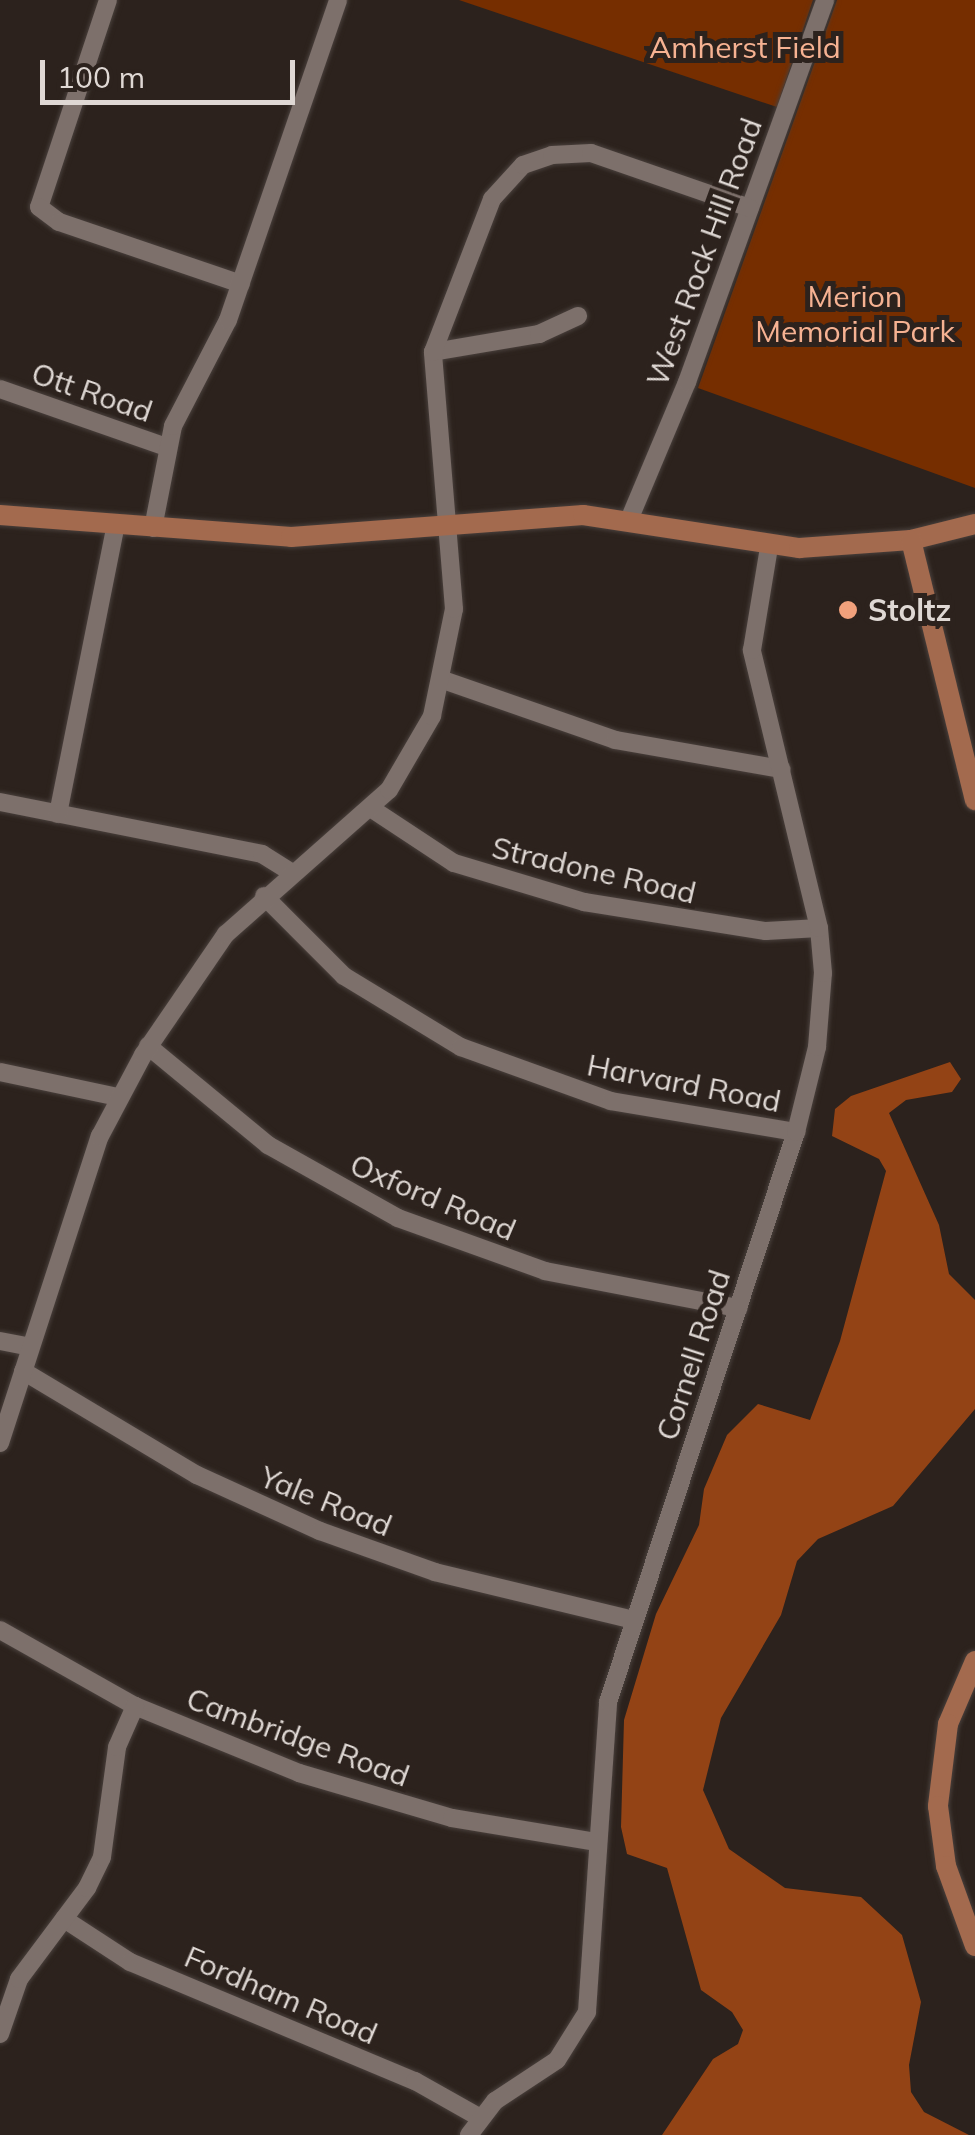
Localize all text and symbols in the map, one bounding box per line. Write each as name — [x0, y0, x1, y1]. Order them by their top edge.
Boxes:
park label: Amherst Field — [649, 29, 841, 65]
scale bar — [45, 40, 300, 102]
text: 100 m — [57, 58, 145, 96]
street label: West Rock Hill Road — [639, 113, 769, 391]
park label: Merion Memorial Park — [755, 278, 955, 348]
street label: Ott Road — [27, 355, 157, 429]
place label: Stoltz — [868, 592, 951, 628]
marker: Stoltz — [837, 599, 859, 621]
street label: Stradone Road — [488, 829, 700, 911]
street label: Harvard Road — [584, 1047, 784, 1119]
street label: Oxford Road — [345, 1146, 521, 1248]
street label: Cornell Road — [649, 1265, 737, 1445]
street label: Yale Road — [255, 1458, 397, 1544]
street label: Cambridge Road — [182, 1680, 414, 1794]
street label: Fordham Road — [179, 1938, 383, 2052]

